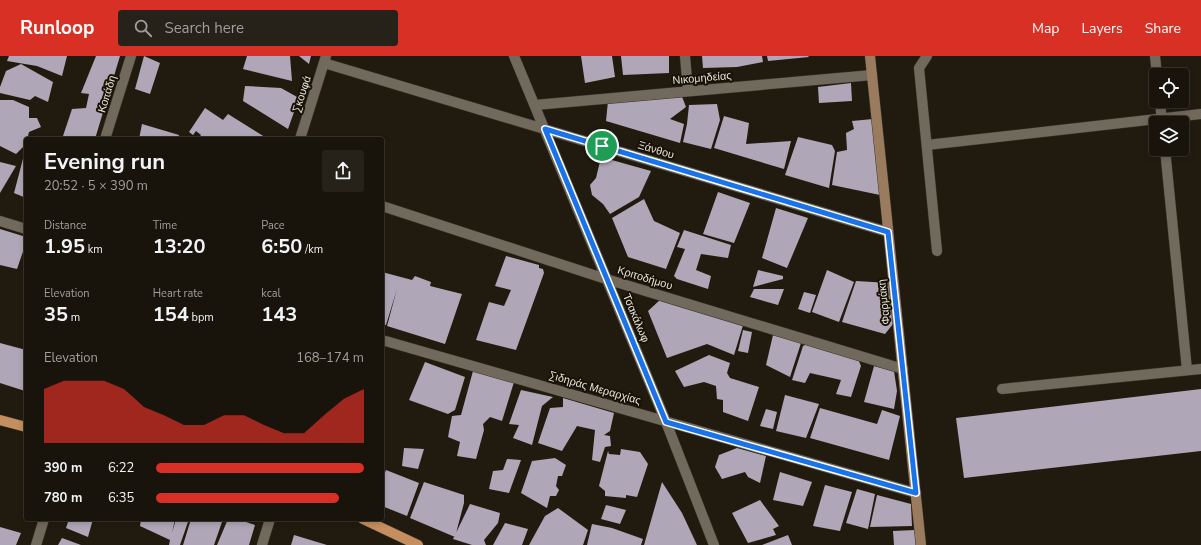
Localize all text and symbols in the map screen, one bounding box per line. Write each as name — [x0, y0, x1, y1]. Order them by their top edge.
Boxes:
search box — [118, 10, 398, 46]
text: Runloop — [20, 15, 94, 41]
icon: search — [132, 17, 154, 39]
text: Search here — [164, 18, 244, 38]
text: Map — [1032, 19, 1059, 38]
text: Layers — [1081, 19, 1123, 38]
text: Share — [1145, 19, 1181, 38]
street label: Νικομηδείας — [672, 68, 732, 88]
map controls — [1149, 68, 1189, 156]
button: locate — [1149, 68, 1189, 108]
street label: Κοπάδη — [94, 73, 120, 115]
street label: Σκουφά — [289, 73, 315, 114]
button: layers — [1149, 116, 1189, 156]
pin — [585, 129, 619, 163]
icon: arrive — [591, 135, 613, 157]
street label: Ξάνθου — [636, 137, 676, 163]
text: Evening run — [44, 147, 165, 177]
button: share — [322, 150, 364, 192]
text: 20:52 · 5 × 390 m — [44, 177, 148, 195]
text: Distance — [44, 218, 87, 233]
text: Time — [153, 218, 177, 233]
text: Pace — [261, 218, 285, 233]
text: 1.95 — [44, 233, 85, 260]
text: 13:20 — [153, 233, 206, 260]
text: 6:50 — [261, 233, 302, 260]
text: km — [85, 242, 103, 257]
text: /km — [302, 242, 323, 257]
street label: Κριτοδήμου — [616, 263, 674, 293]
street label: Φαρμάκη — [874, 279, 894, 325]
text: Elevation — [44, 286, 90, 301]
text: Heart rate — [153, 286, 203, 301]
text: kcal — [261, 286, 281, 301]
street label: Τσακάλωφ — [619, 291, 653, 345]
text: 35 — [44, 301, 68, 328]
text: 154 — [153, 301, 189, 328]
text: 143 — [261, 301, 297, 328]
text: m — [68, 310, 80, 325]
text: bpm — [189, 310, 214, 325]
text: Elevation — [44, 349, 98, 367]
text: 168–174 m — [296, 349, 364, 367]
street label: Σιδηράς Μεραρχίας — [547, 368, 643, 408]
text: 390 m — [44, 459, 82, 477]
text: 6:22 — [108, 459, 134, 477]
text: 780 m — [44, 489, 82, 507]
text: 6:35 — [108, 489, 134, 507]

